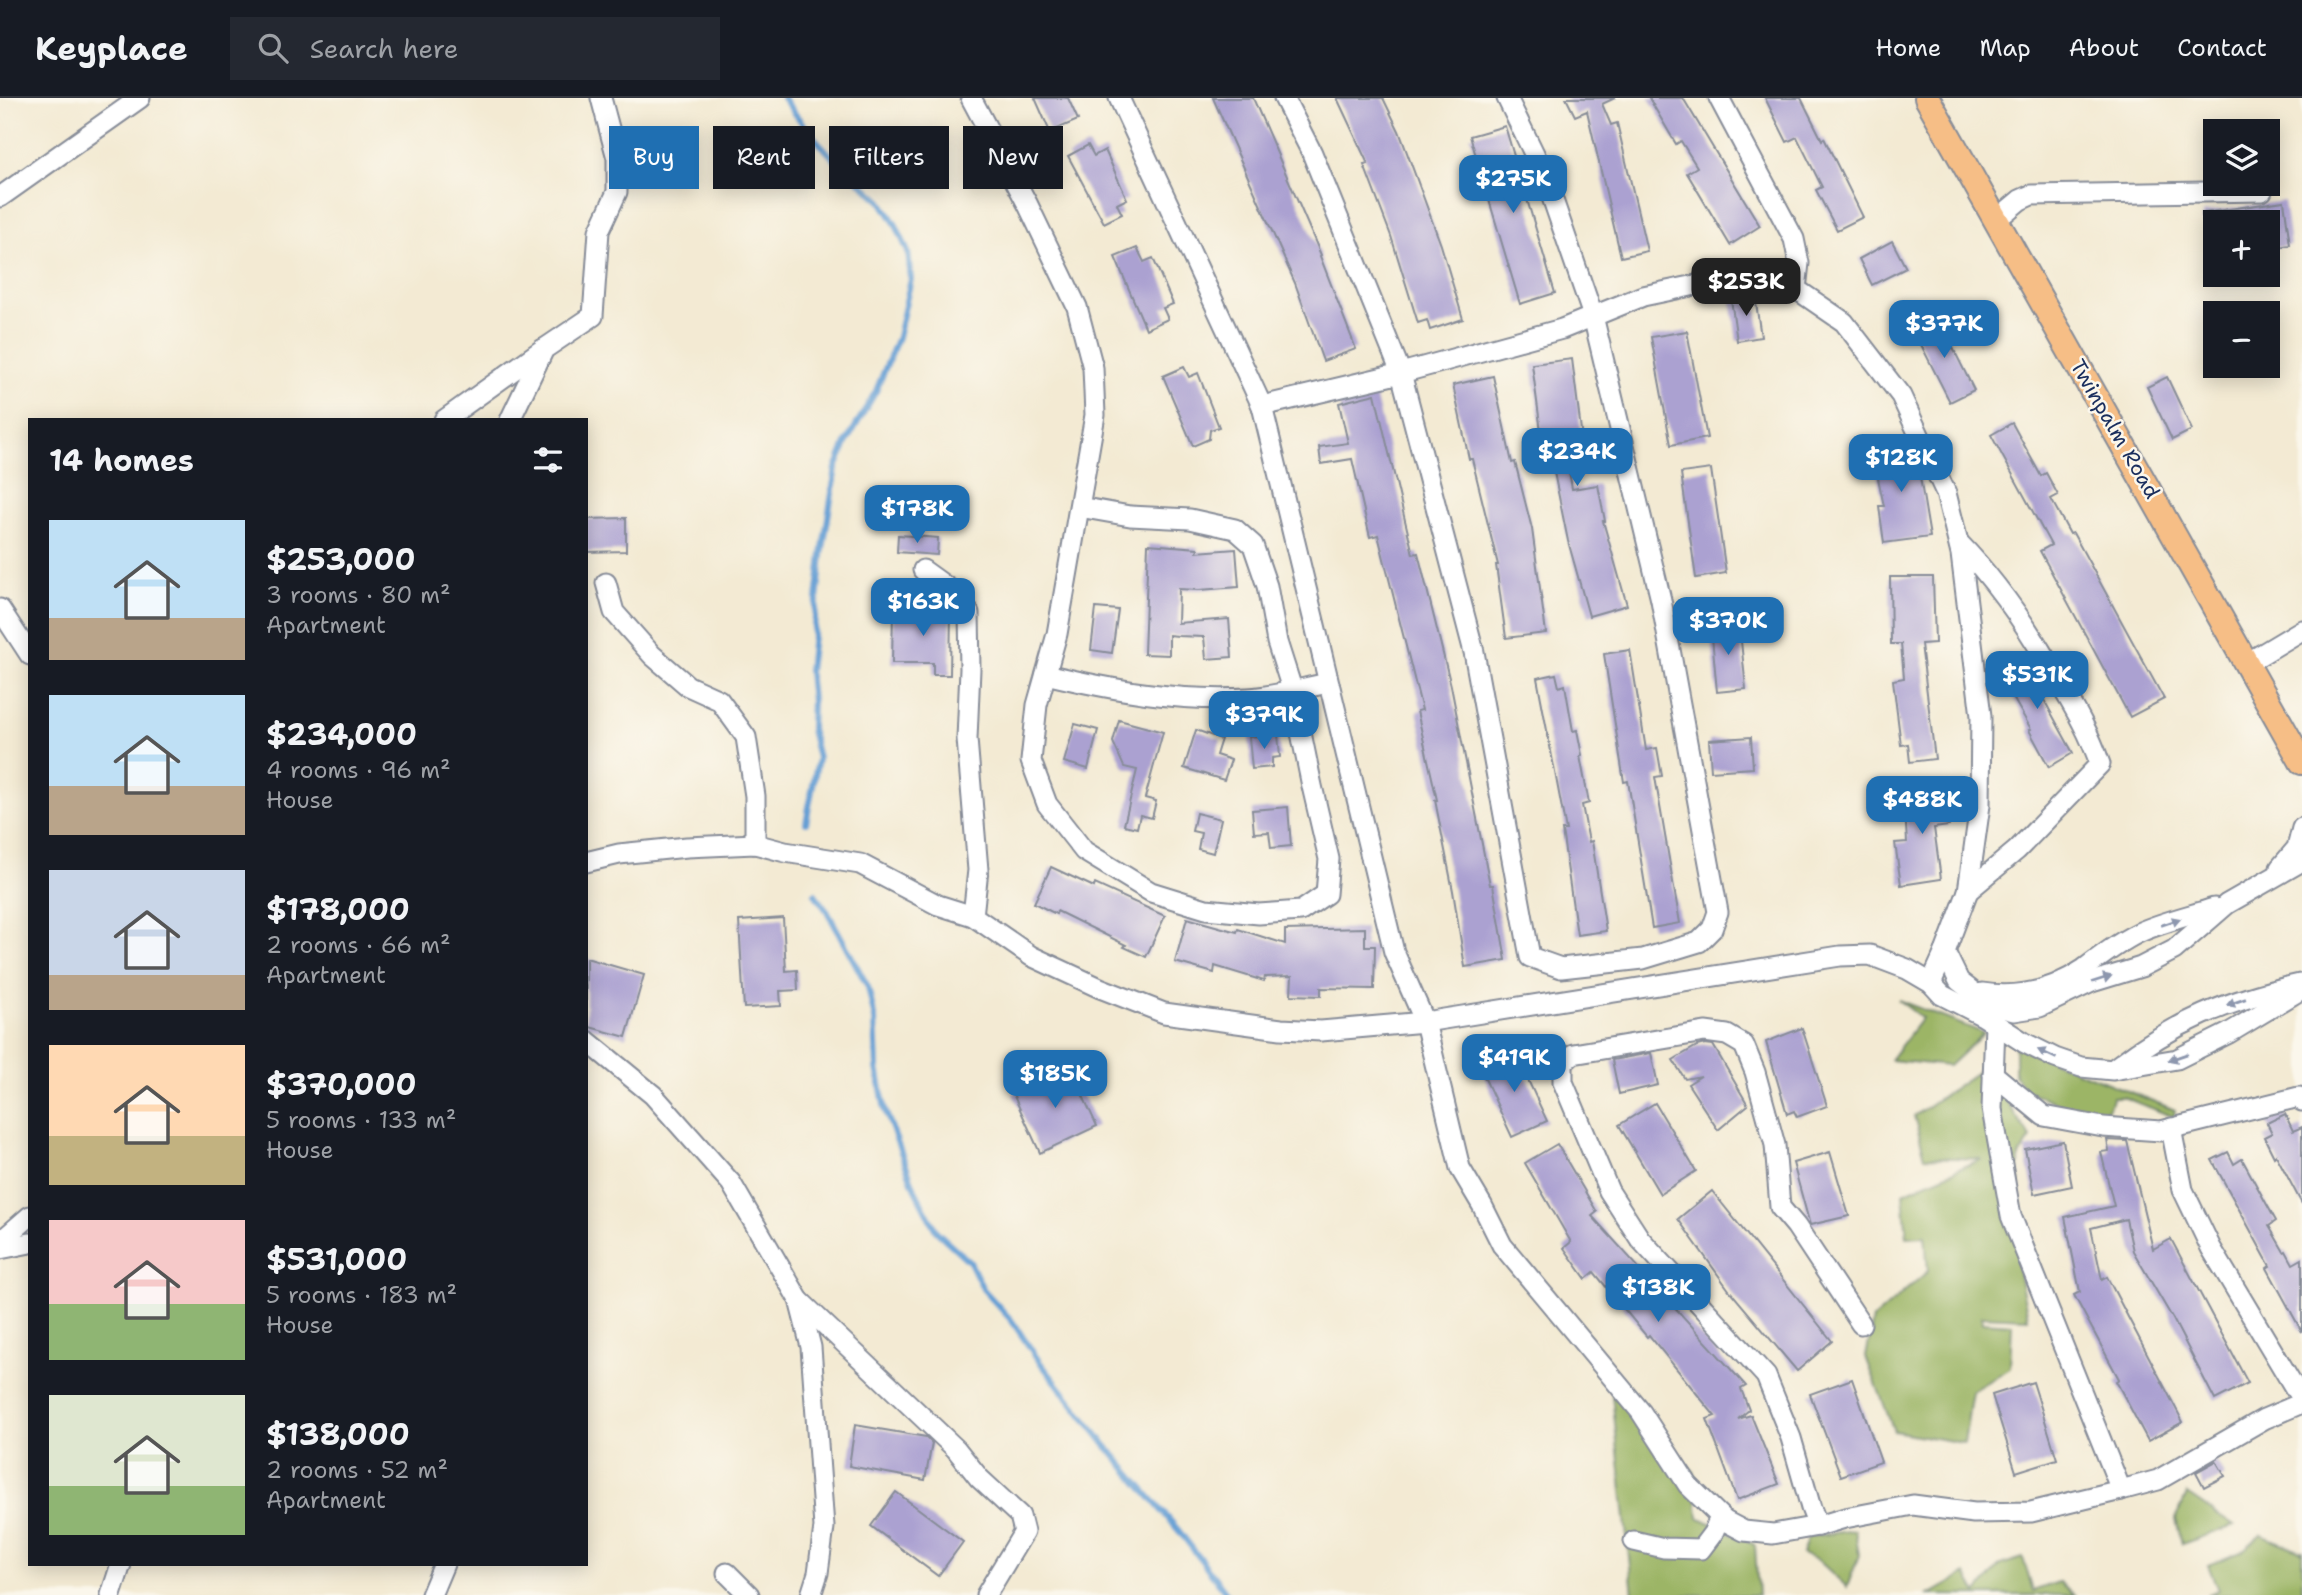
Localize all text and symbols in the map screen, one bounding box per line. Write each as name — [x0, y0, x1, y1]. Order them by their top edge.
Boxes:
search box — [230, 17, 720, 80]
text: Keyplace — [35, 26, 188, 71]
icon: search — [254, 29, 292, 67]
text: Search here — [310, 31, 458, 66]
text: Home — [1875, 32, 1941, 64]
text: Map — [1979, 32, 2031, 64]
text: About — [2069, 32, 2139, 64]
text: Contact — [2177, 32, 2267, 64]
map controls — [2203, 119, 2280, 378]
button: layers — [2203, 119, 2280, 196]
chip: Buy — [609, 126, 699, 189]
chip: Rent — [713, 126, 815, 189]
chip: Filters — [829, 126, 949, 189]
chip: New — [963, 126, 1063, 189]
pin: $275K — [1464, 156, 1562, 215]
text: $275K — [1475, 163, 1551, 193]
button: + — [2203, 210, 2280, 287]
pin: $253K — [1697, 258, 1795, 318]
text: $253K — [1707, 266, 1785, 296]
pin: $377K — [1895, 300, 1993, 360]
button: − — [2203, 301, 2280, 378]
text: $377K — [1905, 308, 1983, 338]
street label: Twinpalm Road — [2064, 354, 2166, 504]
pin: $234K — [1528, 428, 1626, 488]
pin: $128K — [1852, 434, 1950, 494]
text: $234K — [1538, 436, 1616, 466]
text: 14 homes — [49, 440, 194, 481]
icon: filters — [529, 441, 567, 479]
text: $128K — [1865, 442, 1937, 472]
pin: $178K — [868, 486, 966, 545]
text: $178K — [881, 493, 953, 523]
text: $253,000 — [266, 539, 415, 580]
icon: home — [105, 548, 189, 632]
pin: $163K — [874, 578, 972, 638]
text: 3 rooms · 80 m² — [266, 580, 451, 610]
text: $163K — [887, 586, 959, 616]
pin: $370K — [1679, 598, 1777, 657]
text: $370K — [1689, 605, 1767, 635]
text: Apartment — [266, 610, 386, 640]
pin: $531K — [1988, 652, 2086, 711]
text: $531K — [2001, 659, 2073, 689]
pin: $379K — [1215, 692, 1313, 751]
text: $379K — [1225, 699, 1303, 729]
text: $234,000 — [266, 714, 417, 755]
icon: home — [105, 723, 189, 807]
text: 4 rooms · 96 m² — [266, 755, 451, 785]
pin: $488K — [1873, 776, 1971, 836]
text: $488K — [1882, 784, 1962, 814]
text: House — [266, 785, 334, 815]
text: $178,000 — [266, 889, 410, 930]
icon: home — [105, 898, 189, 982]
one-way arrow — [2160, 916, 2181, 927]
text: 2 rooms · 66 m² — [266, 930, 451, 960]
text: Apartment — [266, 960, 386, 990]
one-way arrow — [2092, 973, 2113, 984]
one-way arrow — [2226, 997, 2247, 1008]
pin: $419K — [1465, 1034, 1563, 1094]
text: $419K — [1478, 1042, 1550, 1072]
one-way arrow — [2037, 1048, 2057, 1059]
pin: $185K — [1006, 1051, 1104, 1110]
one-way arrow — [2168, 1052, 2189, 1063]
text: $185K — [1019, 1058, 1091, 1088]
text: $370,000 — [266, 1064, 416, 1105]
icon: home — [105, 1073, 189, 1157]
text: 5 rooms · 133 m² — [266, 1105, 456, 1135]
text: House — [266, 1135, 334, 1165]
text: $531,000 — [266, 1239, 407, 1280]
icon: home — [105, 1248, 189, 1332]
pin: $138K — [1609, 1264, 1707, 1324]
text: $138K — [1622, 1272, 1694, 1302]
text: 5 rooms · 183 m² — [266, 1280, 457, 1310]
text: House — [266, 1310, 334, 1340]
text: $138,000 — [266, 1414, 410, 1455]
icon: home — [105, 1423, 189, 1507]
text: 2 rooms · 52 m² — [266, 1455, 448, 1485]
text: Apartment — [266, 1485, 386, 1515]

